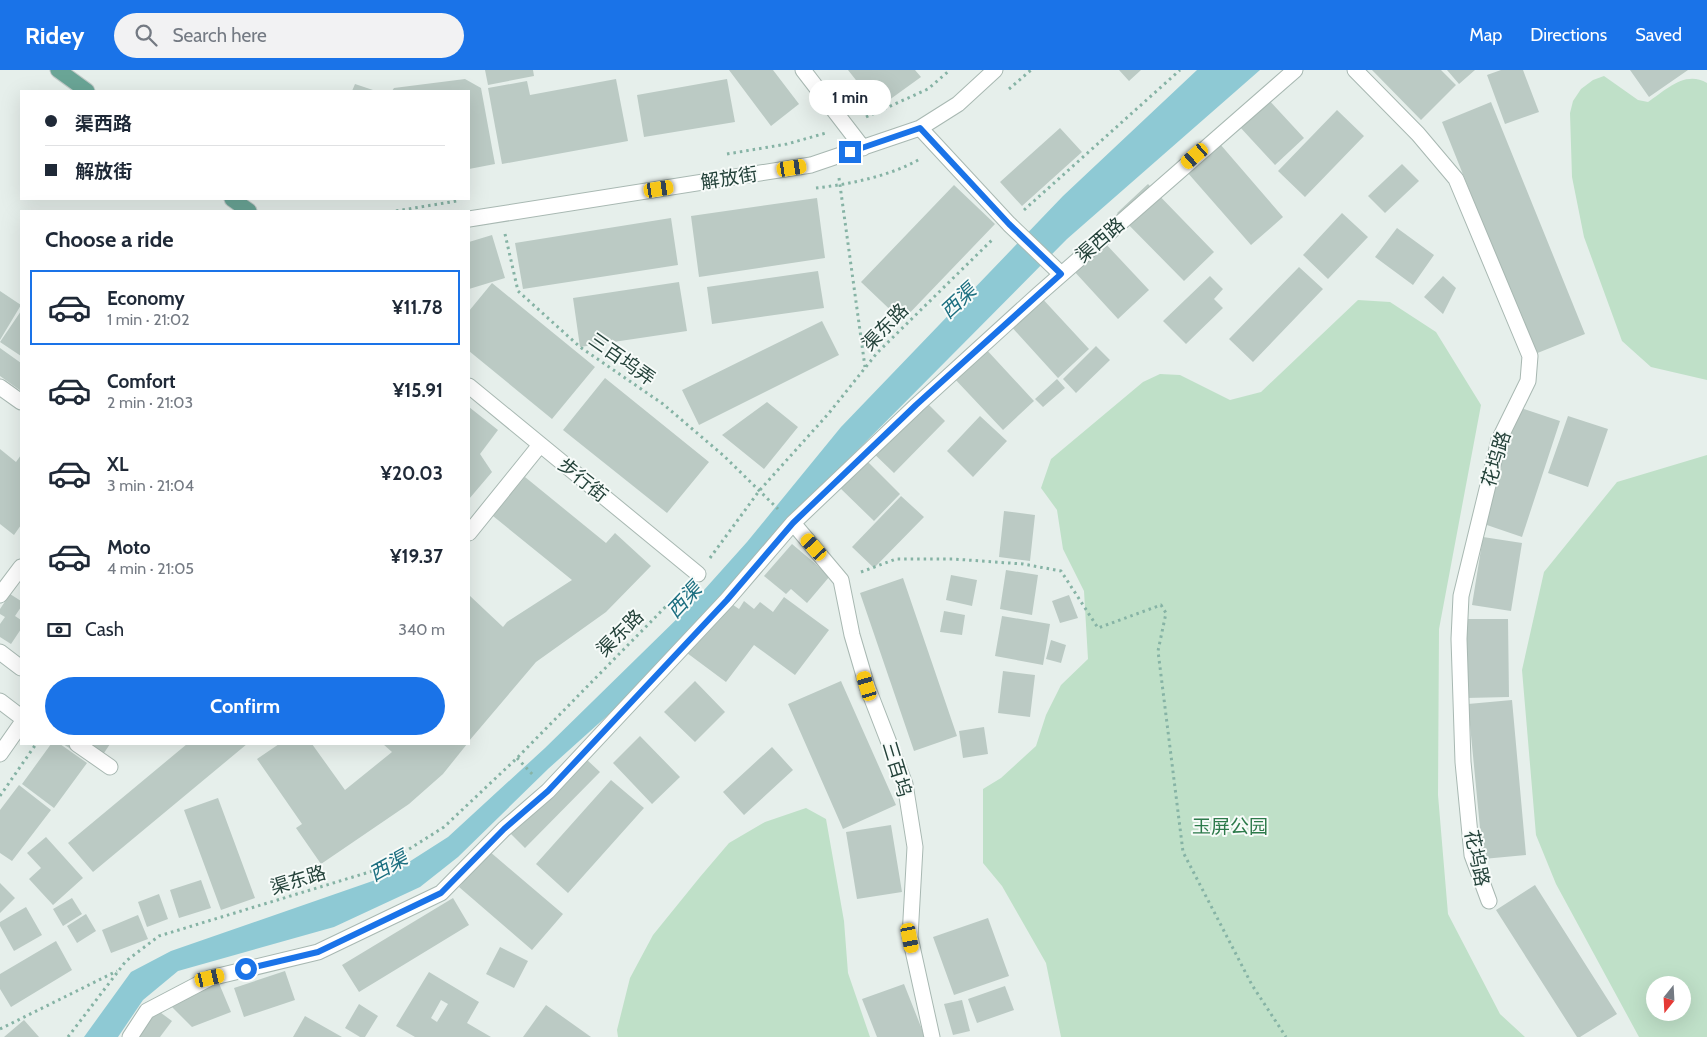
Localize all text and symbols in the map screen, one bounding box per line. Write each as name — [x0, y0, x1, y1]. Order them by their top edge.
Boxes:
search box — [114, 13, 464, 58]
text: Ridey — [25, 21, 84, 50]
icon: search — [132, 21, 160, 49]
text: Search here — [172, 24, 267, 47]
text: Map — [1469, 24, 1502, 46]
text: Directions — [1530, 24, 1607, 46]
text: Saved — [1635, 24, 1682, 46]
callout: 1 min — [809, 79, 891, 114]
text: 1 min — [832, 88, 868, 107]
text: 渠西路 — [75, 112, 132, 135]
car — [1178, 140, 1211, 172]
route end — [839, 141, 861, 163]
car — [776, 158, 807, 178]
text: 解放街 — [75, 160, 132, 183]
street label: 解放街 — [699, 162, 759, 194]
car — [643, 179, 674, 199]
street label: 渠西路 — [1071, 213, 1129, 267]
text: Choose a ride — [45, 226, 174, 253]
water label: 西渠 — [935, 277, 983, 323]
icon: car — [47, 285, 92, 330]
text: Economy — [107, 287, 185, 310]
text: ¥11.78 — [392, 296, 443, 319]
street label: 渠东路 — [857, 299, 913, 355]
text: 1 min · 21:02 — [107, 310, 190, 329]
street label: 三百坞弄 — [584, 328, 660, 390]
icon: car — [47, 368, 92, 413]
text: Comfort — [107, 370, 176, 393]
text: ¥15.91 — [393, 379, 443, 402]
text: 2 min · 21:03 — [107, 393, 193, 412]
street label: 花坞路 — [1477, 428, 1515, 490]
icon: car — [47, 451, 92, 496]
text: XL — [107, 453, 128, 476]
street label: 步行街 — [554, 453, 612, 507]
text: ¥20.03 — [381, 462, 443, 485]
text: 3 min · 21:04 — [107, 476, 194, 495]
car — [798, 531, 829, 563]
icon: car — [47, 534, 92, 579]
text: Moto — [107, 536, 151, 559]
text: ¥19.37 — [390, 545, 443, 568]
text: 4 min · 21:05 — [107, 559, 194, 578]
water label: 西渠 — [662, 575, 708, 623]
street label: 渠东路 — [592, 605, 648, 661]
icon: cash — [45, 616, 73, 644]
text: Cash — [85, 618, 124, 641]
text: 340 m — [398, 620, 445, 639]
car — [855, 669, 878, 703]
button: Confirm — [45, 677, 445, 735]
street label: 三百坞 — [878, 738, 916, 800]
park label: 玉屏公园 — [1192, 815, 1268, 838]
street label: 花坞路 — [1460, 828, 1494, 888]
water label: 西渠 — [365, 844, 414, 886]
street label: 渠东路 — [267, 861, 329, 899]
car — [899, 922, 920, 954]
route start — [235, 958, 257, 980]
car — [193, 967, 226, 989]
north arrow — [1646, 976, 1691, 1021]
map controls — [1646, 976, 1691, 1021]

